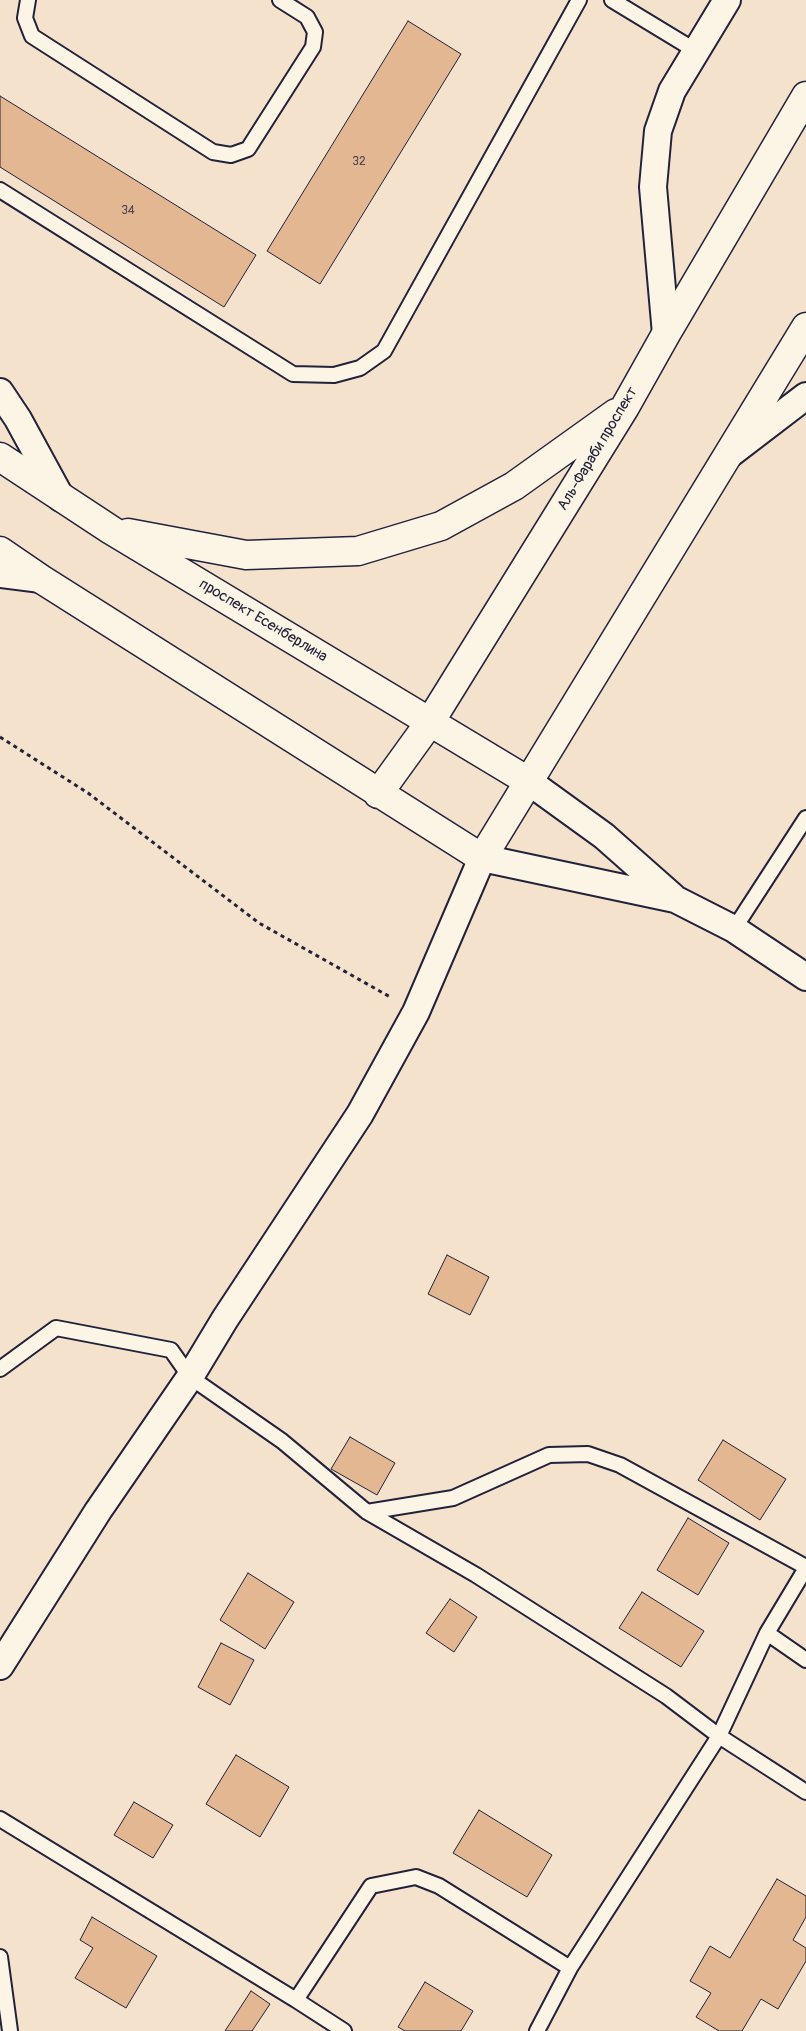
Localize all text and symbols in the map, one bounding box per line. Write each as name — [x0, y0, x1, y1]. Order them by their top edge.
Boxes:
house number: 32 — [352, 155, 366, 169]
house number: 34 — [121, 204, 135, 218]
street label: Аль-Фараби проспект — [554, 384, 642, 514]
street label: проспект Есенберлина — [196, 576, 330, 666]

